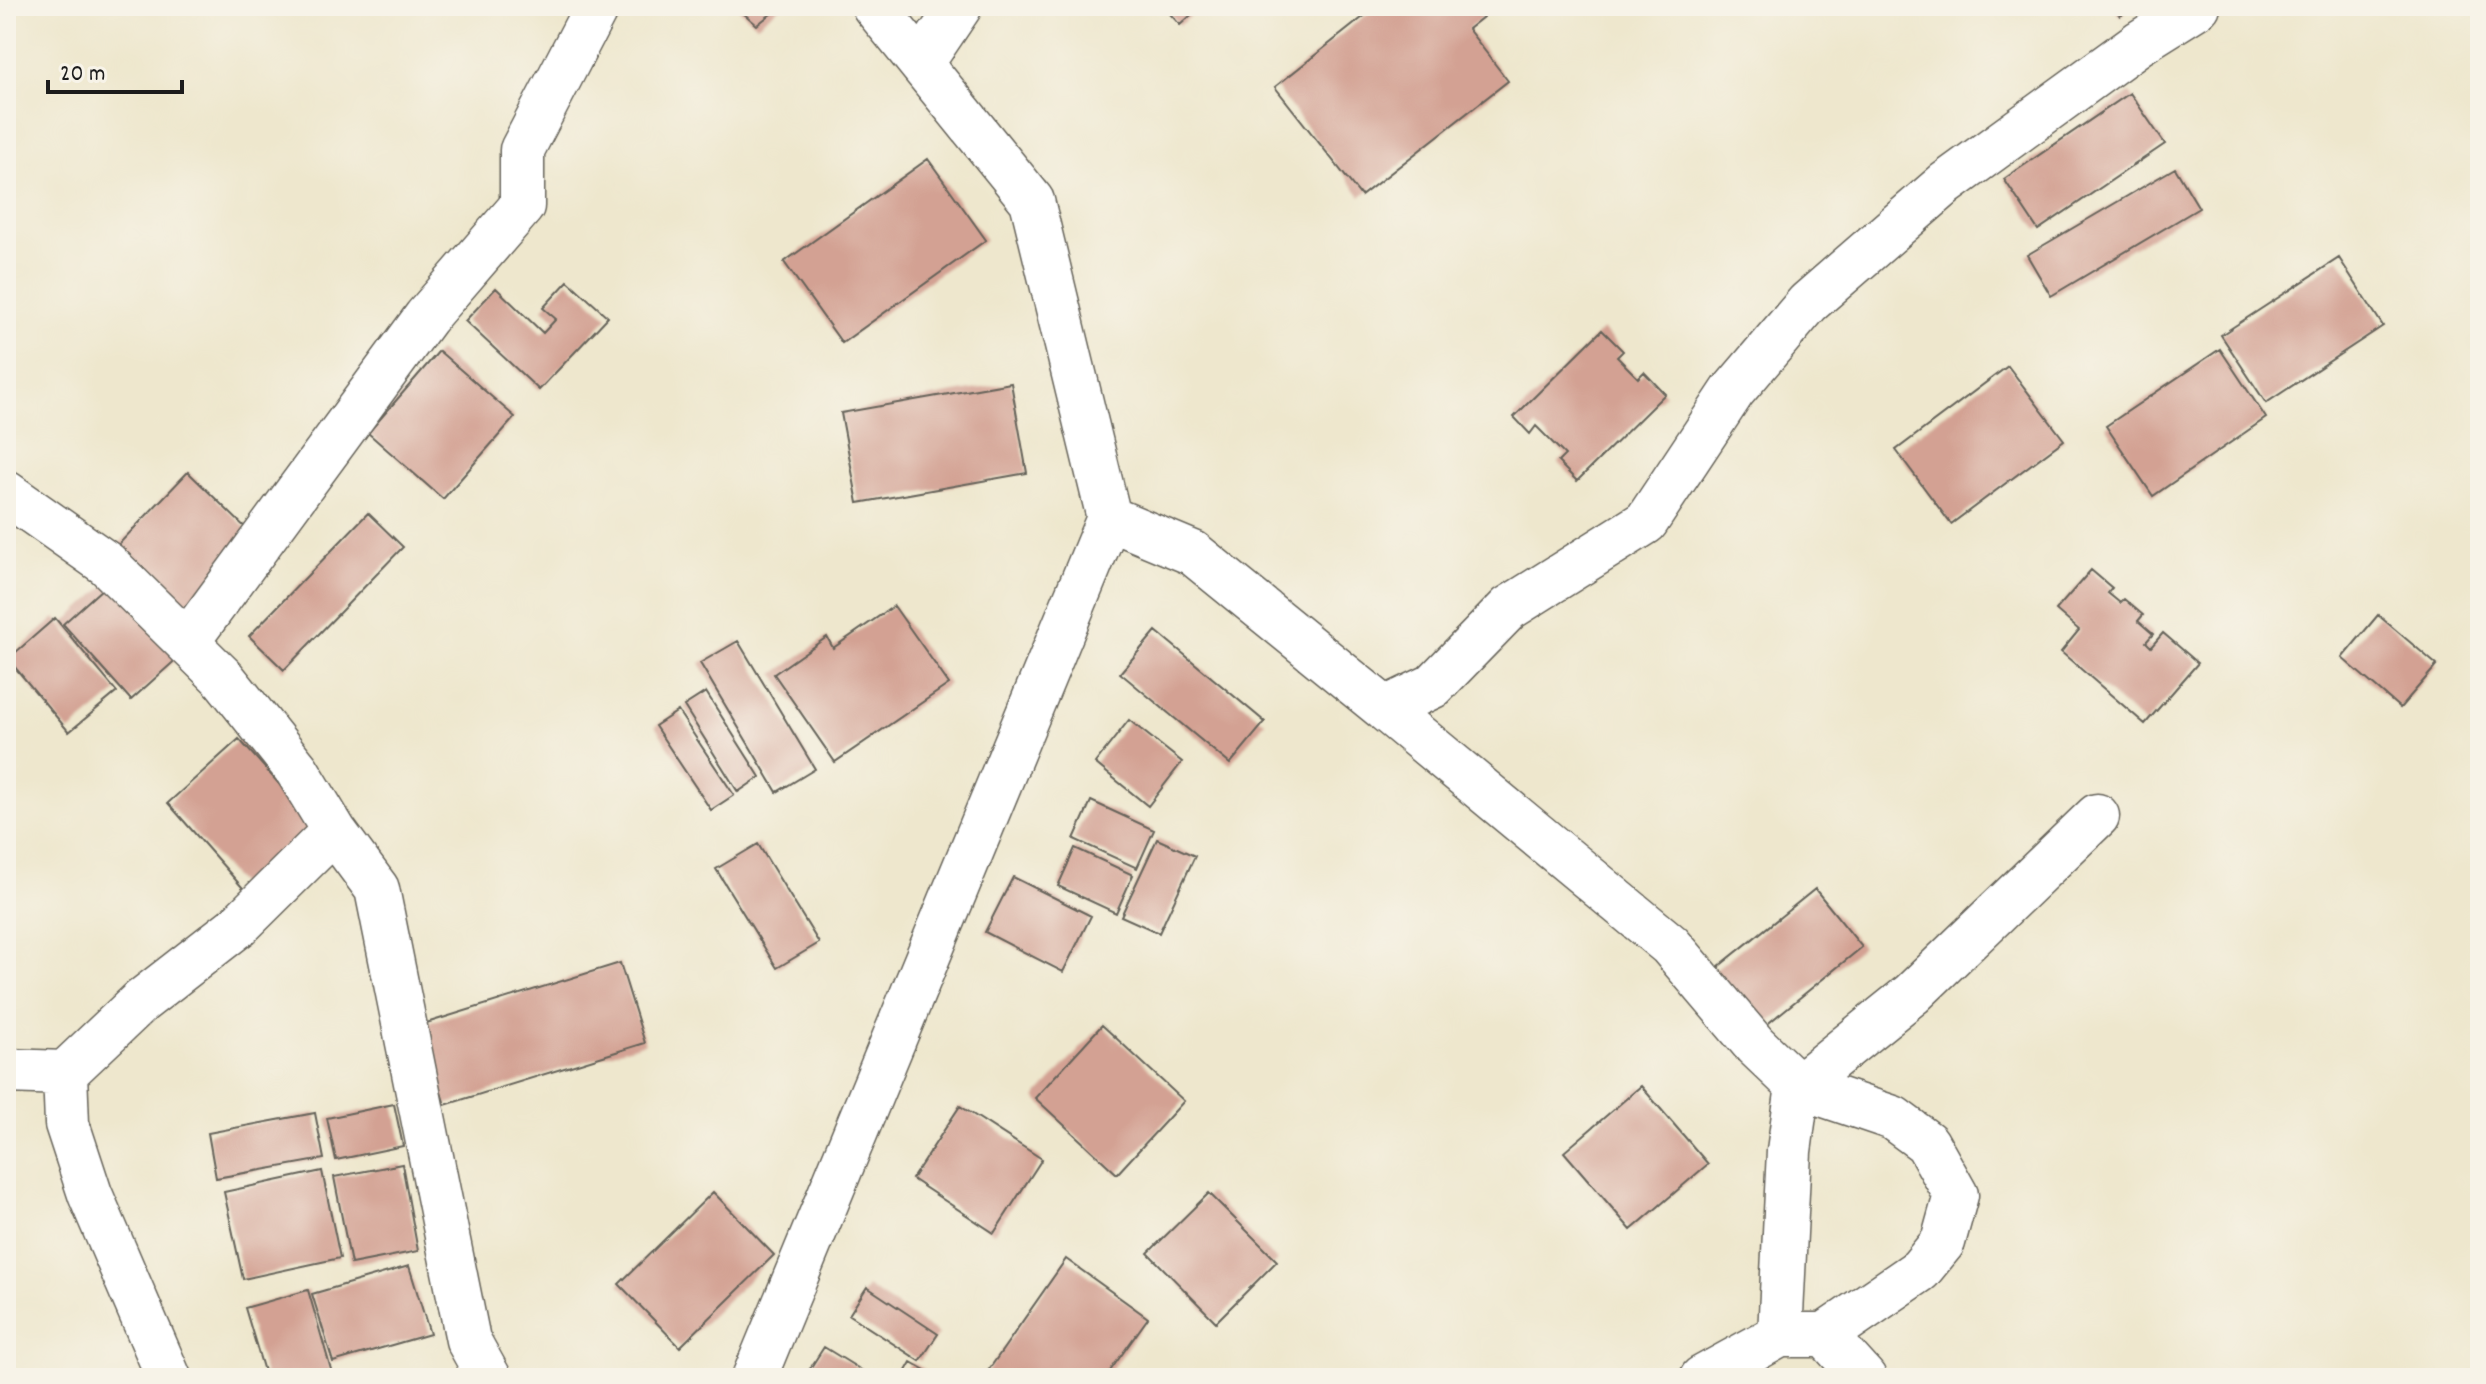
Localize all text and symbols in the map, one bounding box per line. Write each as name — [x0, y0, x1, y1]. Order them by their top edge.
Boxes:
scale bar — [48, 44, 182, 94]
text: 20 m — [60, 58, 106, 92]

